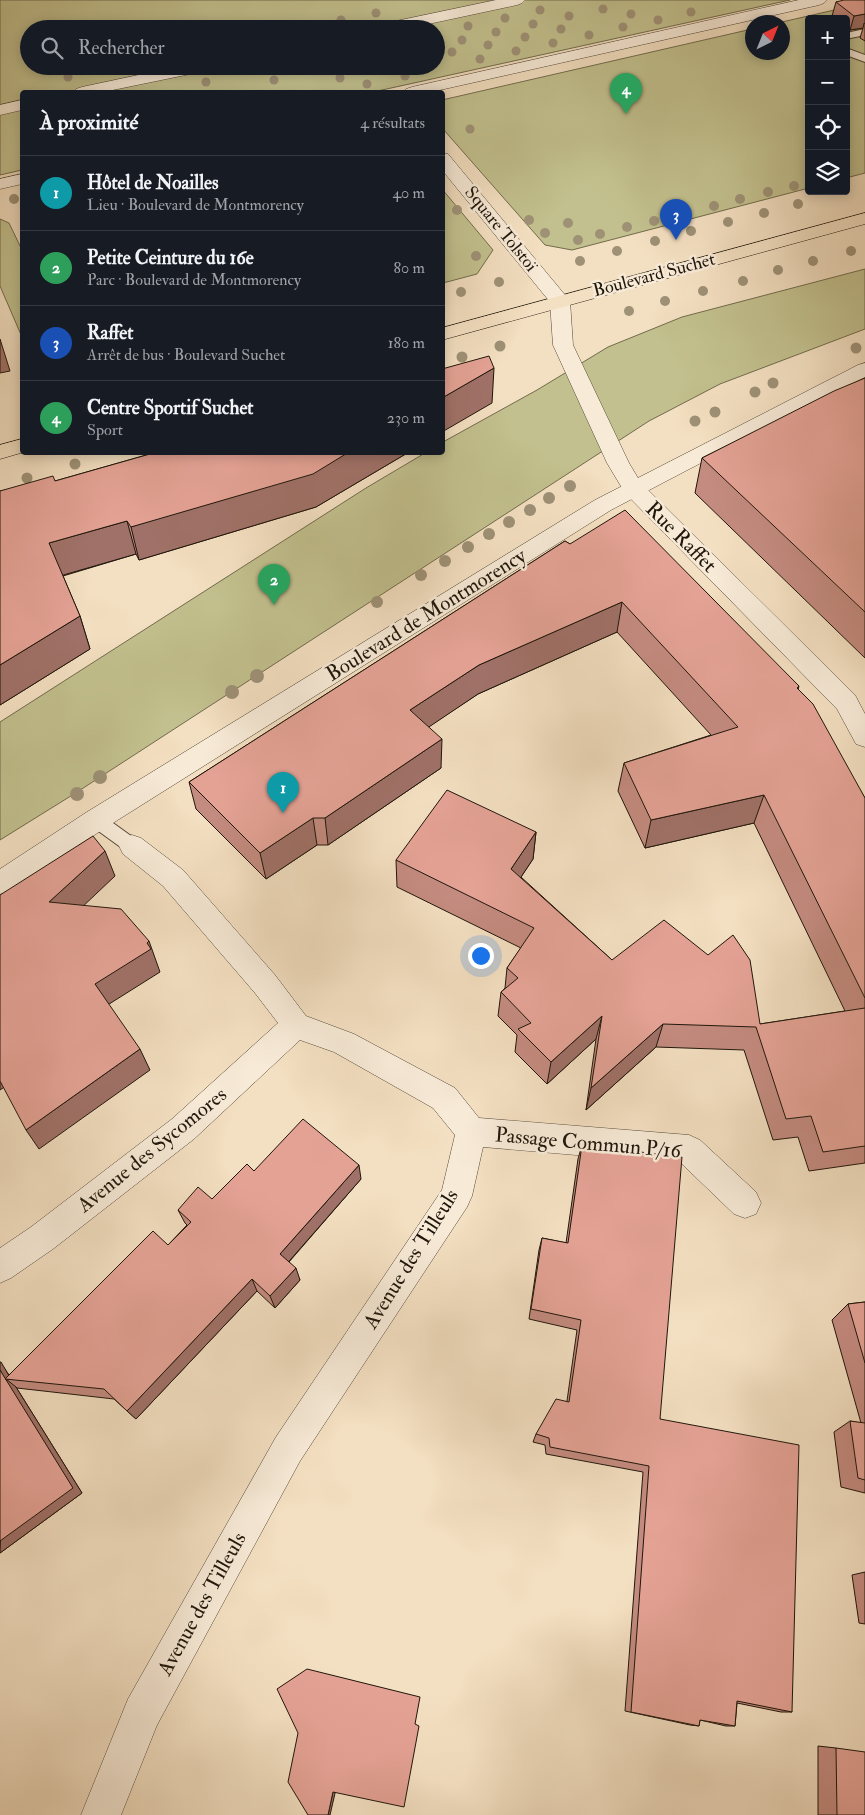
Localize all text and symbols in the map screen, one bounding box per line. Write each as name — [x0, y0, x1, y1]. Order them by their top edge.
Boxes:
north arrow — [745, 15, 790, 60]
map controls — [805, 15, 850, 195]
button: + — [805, 15, 850, 60]
search box — [20, 20, 445, 75]
icon: search — [38, 34, 66, 62]
text: Rechercher — [78, 36, 165, 60]
button: − — [805, 60, 850, 105]
pin: 4 — [610, 73, 642, 114]
button: locate — [805, 105, 850, 150]
text: À proximité — [40, 109, 138, 136]
text: 4 résultats — [360, 113, 425, 133]
button: layers — [805, 150, 850, 195]
text: Hôtel de Noailles — [87, 171, 218, 195]
street label: Square Tolstoï — [459, 181, 543, 277]
text: 1 — [53, 183, 59, 203]
text: 40 m — [392, 183, 425, 203]
text: Lieu · Boulevard de Montmorency — [87, 195, 304, 215]
pin: 3 — [660, 199, 692, 240]
text: Petite Ceinture du 16e — [87, 246, 254, 270]
street label: Boulevard Suchet — [590, 248, 718, 302]
text: 2 — [52, 258, 60, 278]
text: 80 m — [394, 258, 425, 278]
text: Parc · Boulevard de Montmorency — [87, 270, 301, 290]
text: Raffet — [87, 321, 133, 345]
text: 3 — [53, 333, 59, 353]
text: 180 m — [388, 333, 425, 353]
text: Arrêt de bus · Boulevard Suchet — [87, 345, 285, 365]
text: Centre Sportif Suchet — [87, 396, 253, 420]
text: 4 — [52, 408, 60, 428]
text: 230 m — [387, 408, 425, 428]
text: Sport — [87, 420, 123, 440]
street label: Rue Raffet — [640, 496, 723, 579]
street label: Boulevard de Montmorency — [321, 542, 532, 688]
pin: 2 — [258, 564, 290, 605]
pin: 1 — [267, 772, 299, 813]
your location — [468, 943, 494, 969]
street label: Avenue des Sycomores — [71, 1081, 232, 1219]
street label: Passage Commun P/16 — [494, 1121, 684, 1165]
street label: Avenue des Tilleuls — [357, 1184, 465, 1335]
street label: Avenue des Tilleuls — [151, 1528, 253, 1681]

